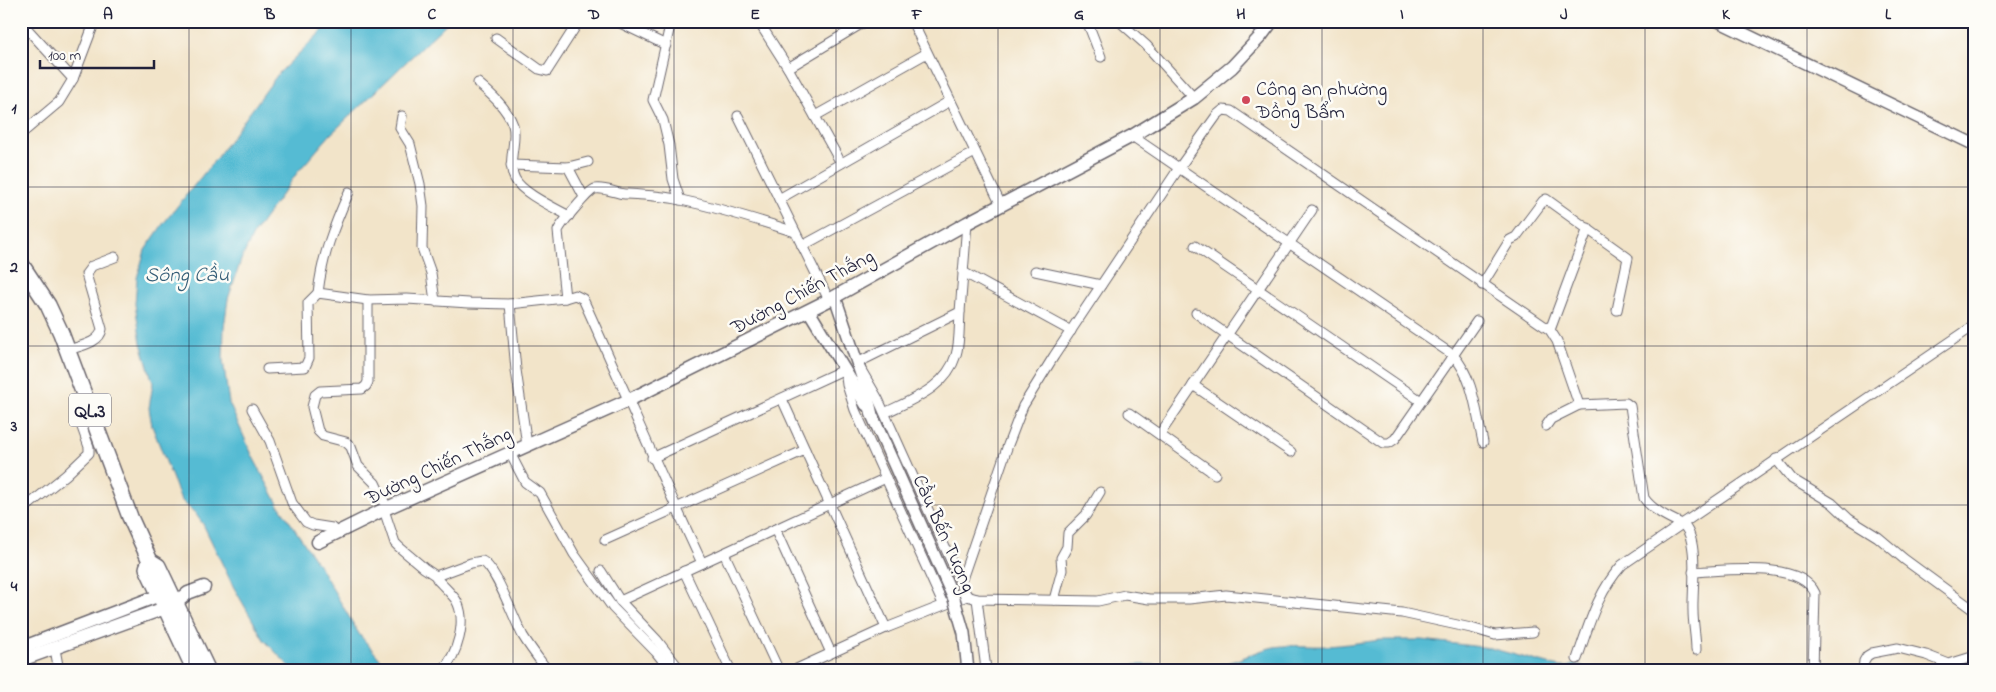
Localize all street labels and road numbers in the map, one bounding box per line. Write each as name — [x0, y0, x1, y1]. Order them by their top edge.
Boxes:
street label: Đường Chiến Thắng — [725, 243, 881, 345]
road number: QL.3 — [69, 394, 111, 426]
street label: Đường Chiến Thắng — [360, 421, 518, 515]
street label: Cầu Bến Tượng — [903, 470, 982, 598]

